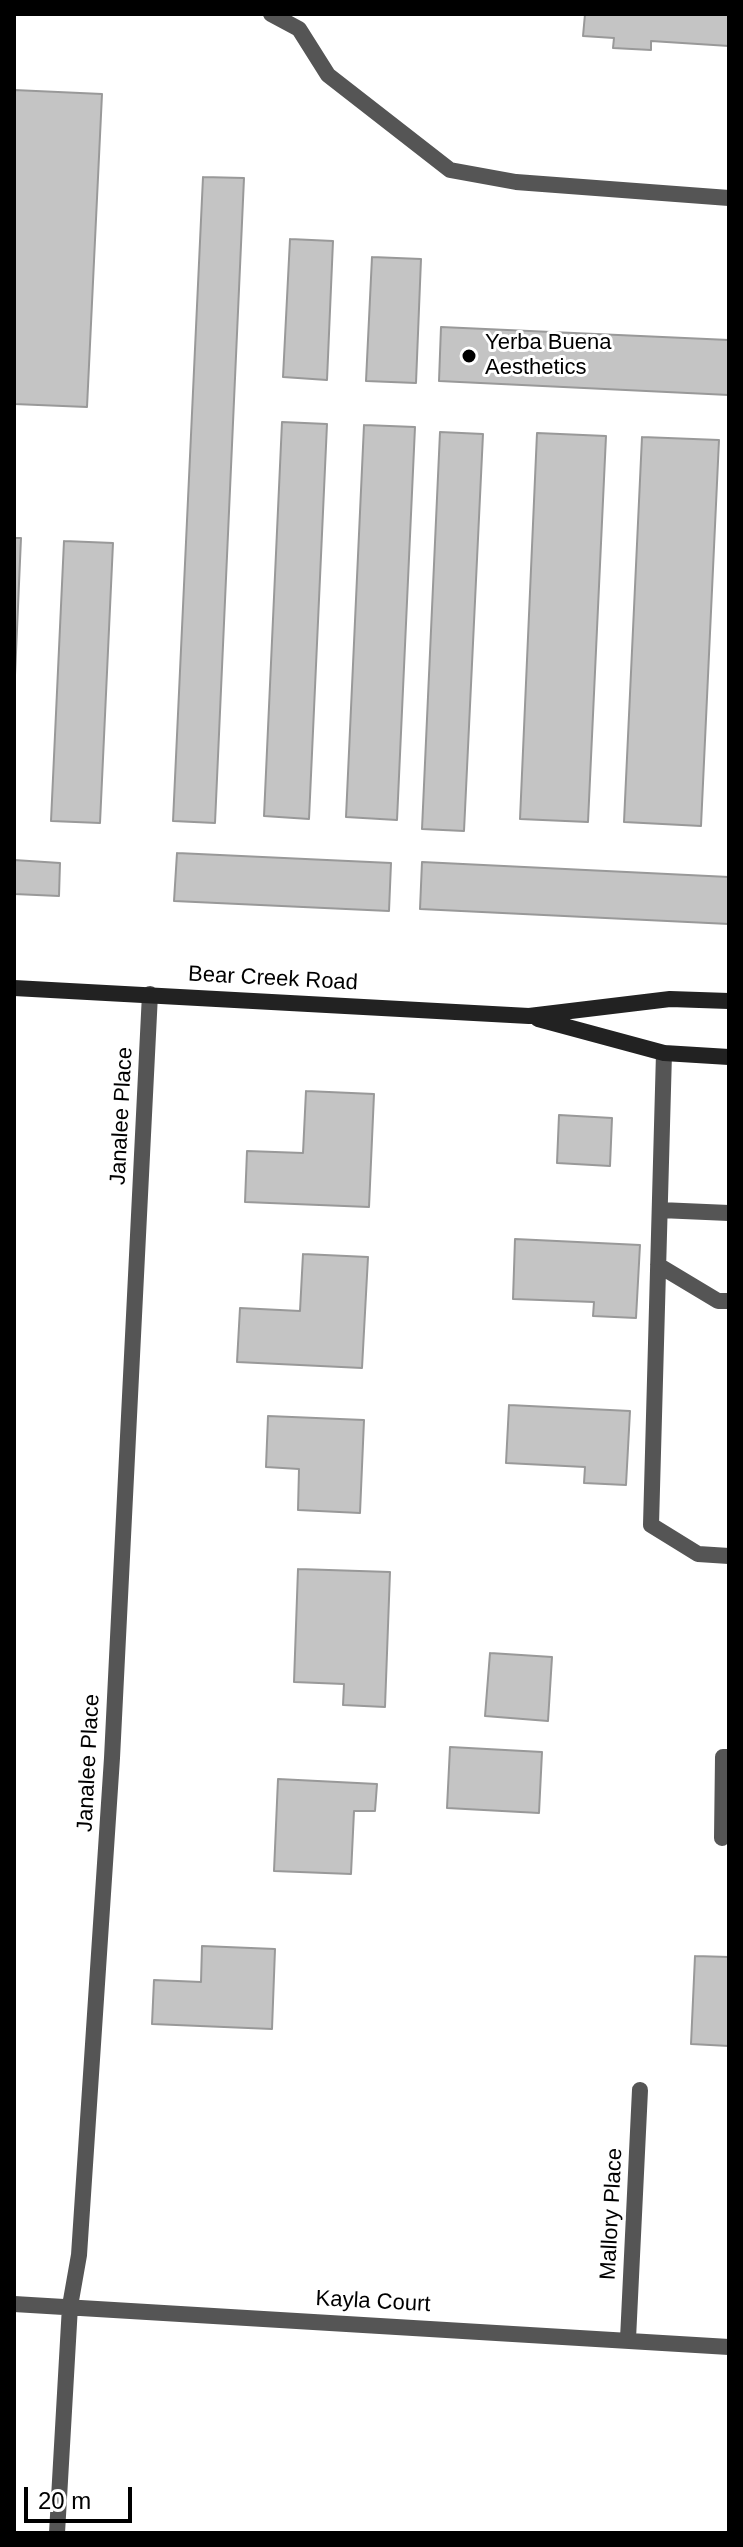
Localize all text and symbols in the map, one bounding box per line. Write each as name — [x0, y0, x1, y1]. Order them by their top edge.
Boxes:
place label: Yerba Buena Aesthetics — [485, 330, 611, 382]
marker: Yerba Buena Aesthetics — [460, 347, 478, 365]
street label: Bear Creek Road — [187, 961, 359, 997]
street label: Janalee Place — [105, 1046, 139, 1186]
street label: Janalee Place — [72, 1693, 106, 1833]
street label: Mallory Place — [595, 2147, 629, 2281]
street label: Kayla Court — [315, 2286, 431, 2318]
scale bar — [28, 2471, 136, 2521]
text: 20 m — [38, 2487, 91, 2514]

